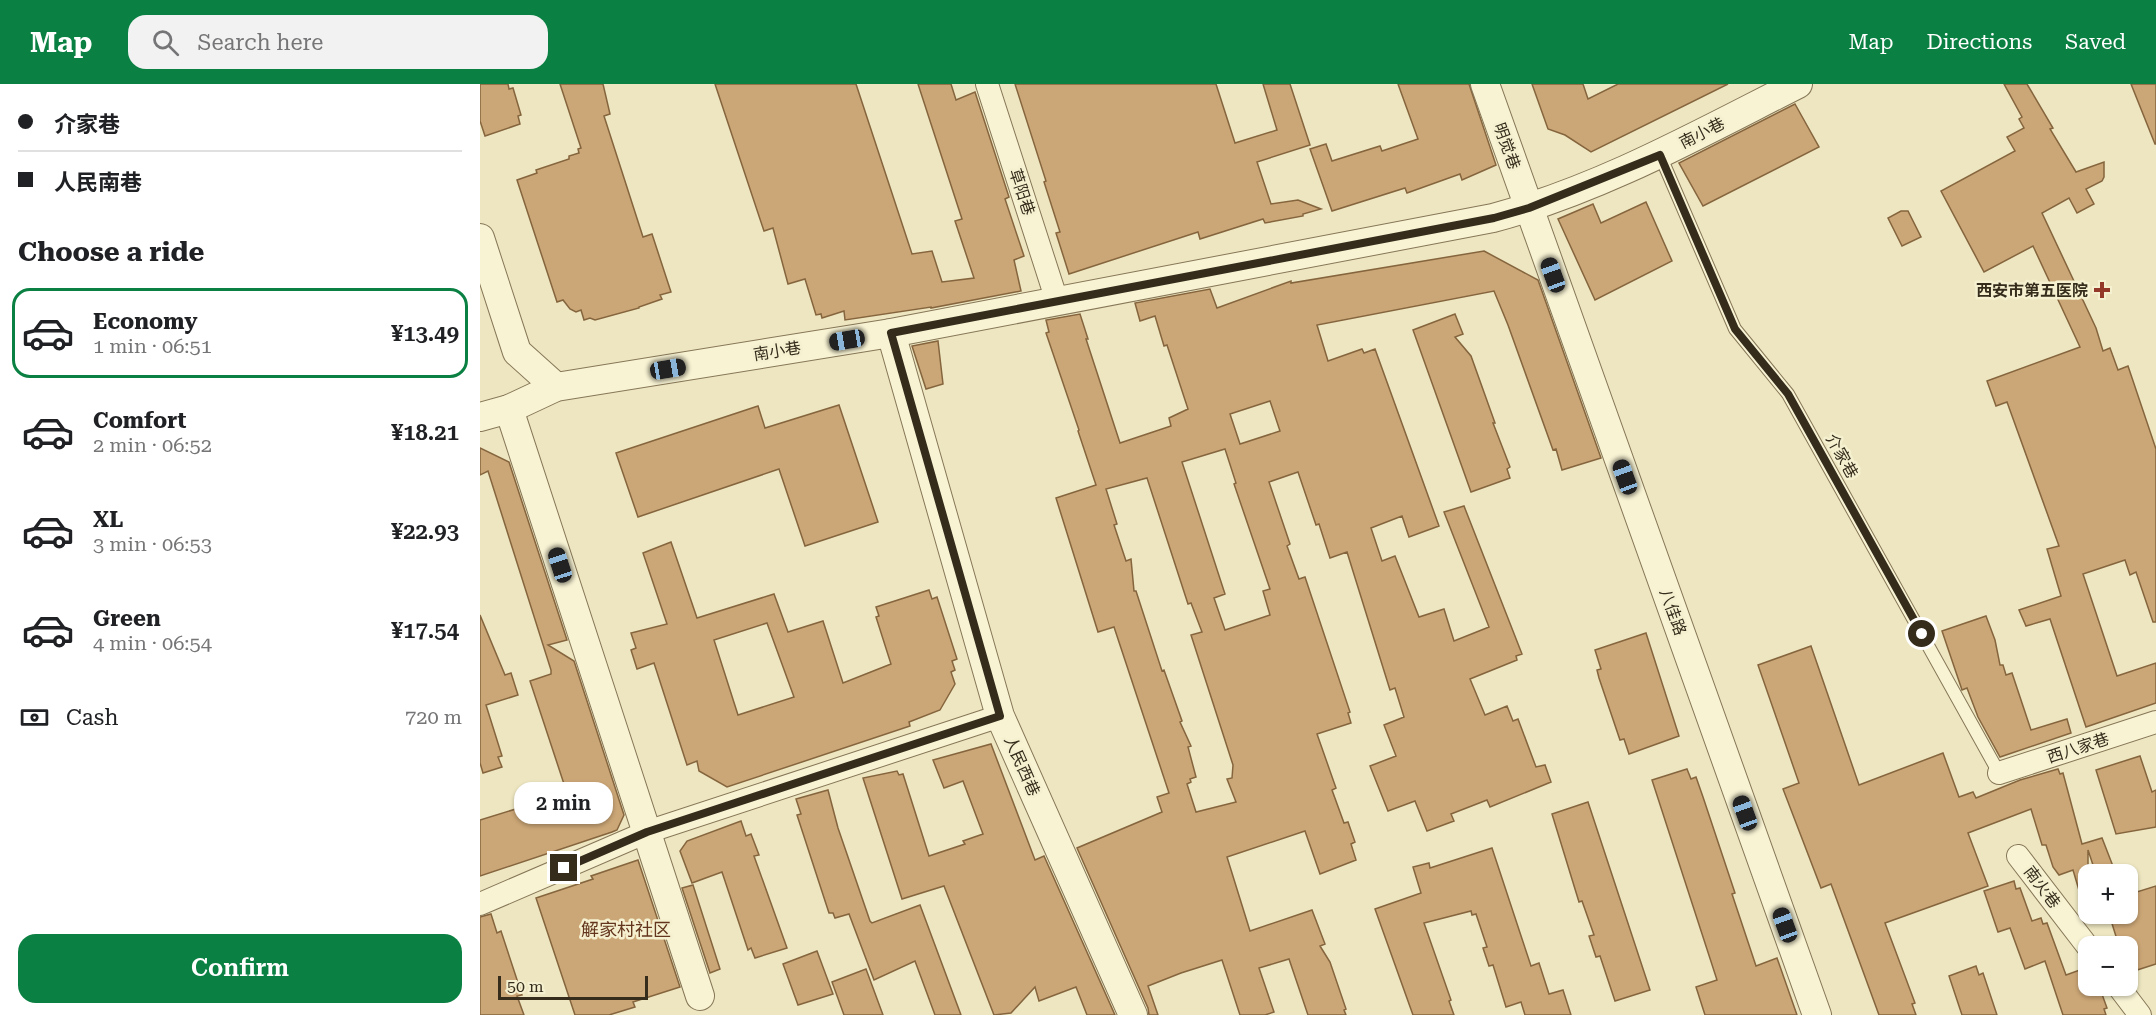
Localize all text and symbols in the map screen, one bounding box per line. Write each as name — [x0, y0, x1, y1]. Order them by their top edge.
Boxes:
search box — [128, 15, 548, 69]
text: Map — [30, 26, 92, 59]
icon: search — [149, 26, 182, 59]
text: Search here — [197, 30, 323, 55]
text: Map — [1849, 30, 1893, 54]
text: Directions — [1926, 30, 2032, 54]
text: Saved — [2065, 30, 2126, 54]
text: 介家巷 — [54, 112, 120, 137]
street label: 南小巷 — [1676, 114, 1728, 152]
street label: 明觉巷 — [1490, 120, 1524, 172]
street label: 草阳巷 — [1006, 166, 1038, 218]
text: 人民南巷 — [54, 170, 142, 195]
text: Choose a ride — [18, 236, 204, 268]
car — [1538, 255, 1568, 295]
place label: 西安市第五医院 — [1976, 281, 2088, 300]
marker: 西安市第五医院 — [2093, 281, 2111, 299]
icon: car — [21, 306, 75, 360]
text: Economy — [93, 309, 197, 334]
text: ¥13.49 — [391, 321, 459, 346]
car — [828, 328, 866, 352]
text: 1 min · 06:51 — [93, 334, 212, 358]
street label: 南小巷 — [752, 338, 802, 364]
car — [649, 357, 687, 381]
icon: car — [21, 405, 75, 459]
text: Comfort — [93, 408, 186, 433]
text: ¥18.21 — [391, 420, 459, 445]
street label: 介家巷 — [1822, 430, 1862, 482]
text: 2 min · 06:52 — [93, 433, 212, 457]
car — [1610, 457, 1640, 497]
icon: car — [21, 504, 75, 558]
text: XL — [93, 507, 123, 532]
text: ¥22.93 — [391, 519, 459, 544]
text: 3 min · 06:53 — [93, 532, 212, 556]
car — [546, 545, 574, 585]
street label: 八佳路 — [1656, 586, 1690, 638]
icon: car — [21, 603, 75, 657]
text: Green — [93, 606, 161, 631]
text: ¥17.54 — [391, 618, 459, 643]
route start — [1908, 620, 1935, 647]
text: 4 min · 06:54 — [93, 631, 212, 655]
icon: cash — [18, 701, 51, 734]
text: Cash — [66, 705, 118, 730]
text: 720 m — [405, 705, 462, 729]
street label: 西八家巷 — [2045, 729, 2111, 767]
street label: 人民西巷 — [1000, 733, 1044, 799]
callout: 2 min — [514, 781, 614, 823]
text: 2 min — [536, 791, 591, 815]
car — [1730, 793, 1760, 833]
route end — [550, 854, 577, 881]
street label: 南火巷 — [2020, 862, 2064, 912]
map controls — [2078, 864, 2138, 996]
button: + — [2078, 864, 2138, 924]
car — [1770, 905, 1800, 945]
district label: 解家村社区 — [581, 919, 671, 940]
button: Confirm — [18, 934, 462, 1003]
button: − — [2078, 936, 2138, 996]
scale bar — [498, 973, 648, 1000]
text: 50 m — [507, 977, 544, 996]

